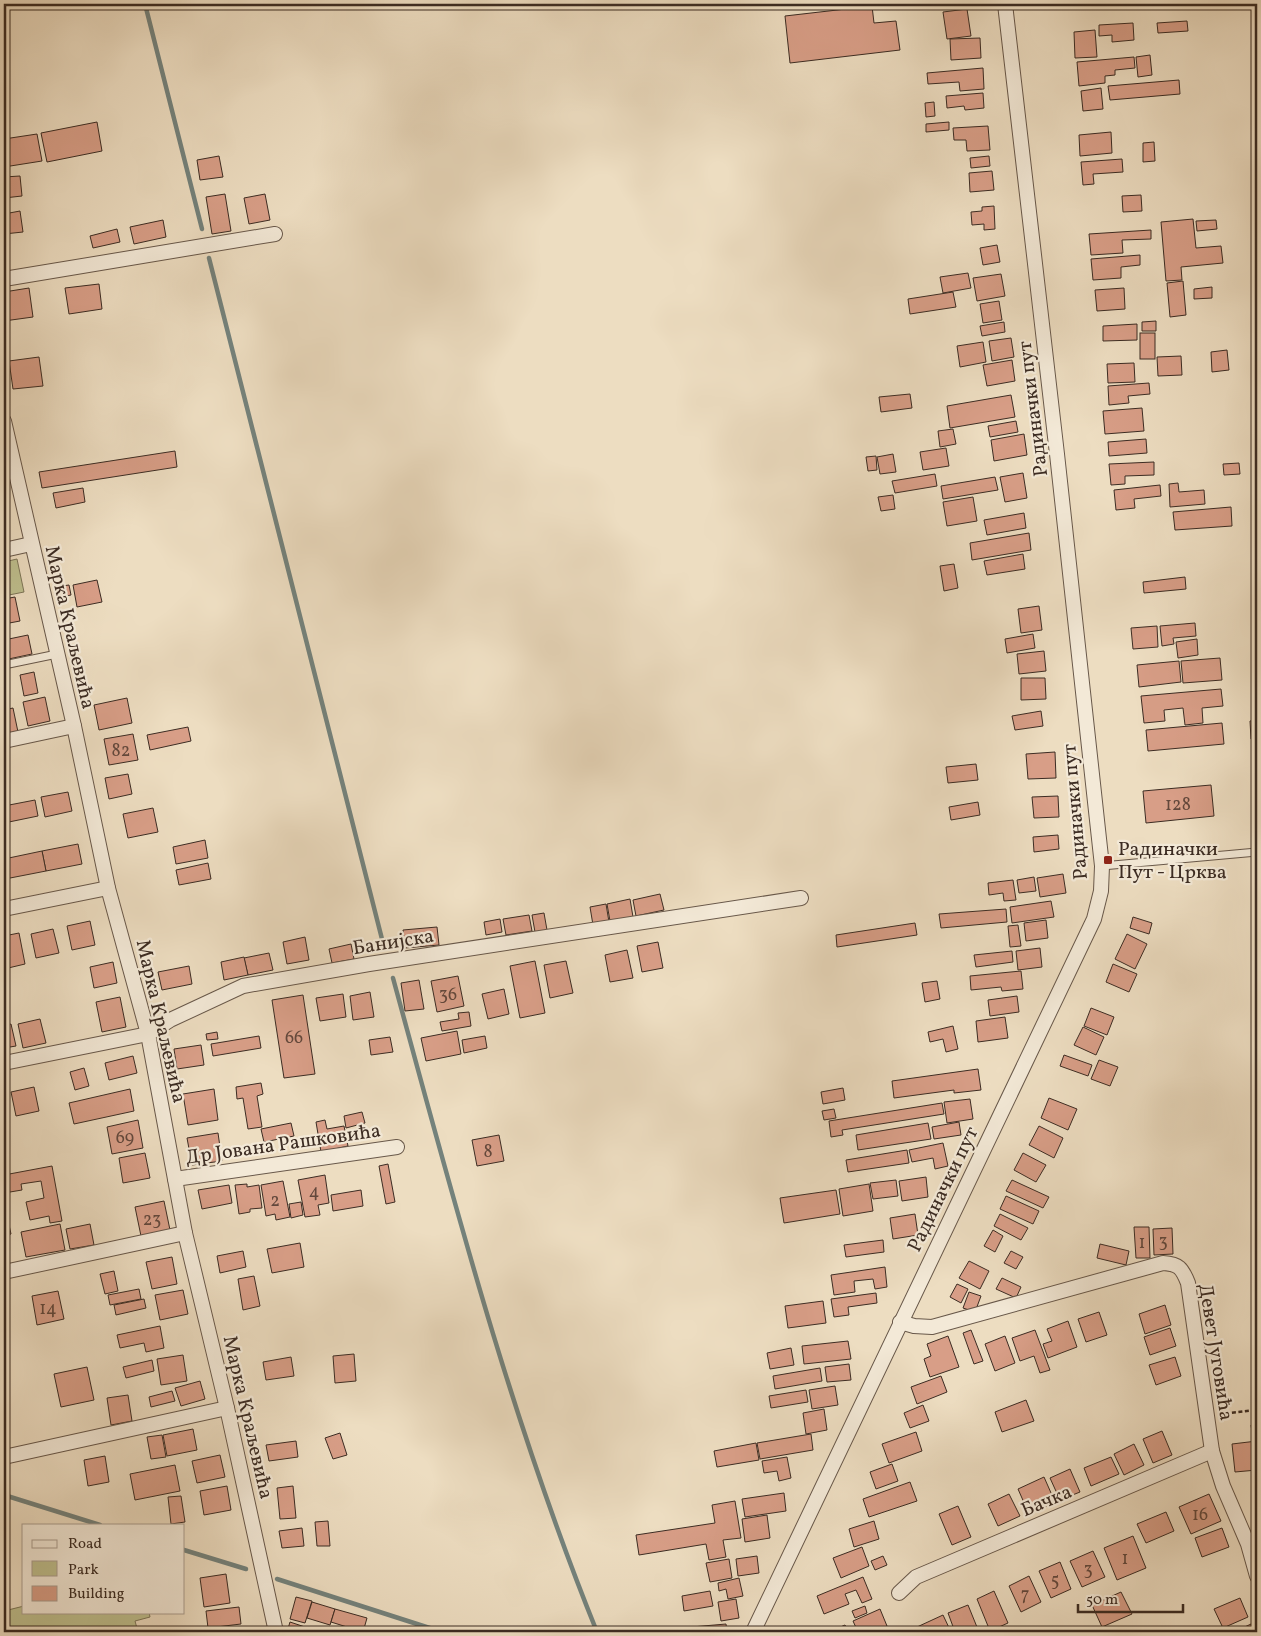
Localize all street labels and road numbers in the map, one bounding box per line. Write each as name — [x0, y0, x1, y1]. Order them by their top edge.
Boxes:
street label: Радиначки пут — [1012, 339, 1056, 478]
street label: Марка Краљевића — [37, 543, 101, 712]
street label: Радиначки пут — [1056, 743, 1096, 881]
street label: Банијска — [351, 923, 436, 963]
street label: Марка Краљевића — [128, 937, 192, 1106]
street label: Др Јована Рашковића — [184, 1117, 383, 1173]
street label: Радиначки пут — [901, 1122, 986, 1257]
street label: Девет Југовића — [1190, 1282, 1240, 1423]
street label: Марка Краљевића — [215, 1333, 279, 1502]
street label: Бачка — [1017, 1479, 1077, 1525]

